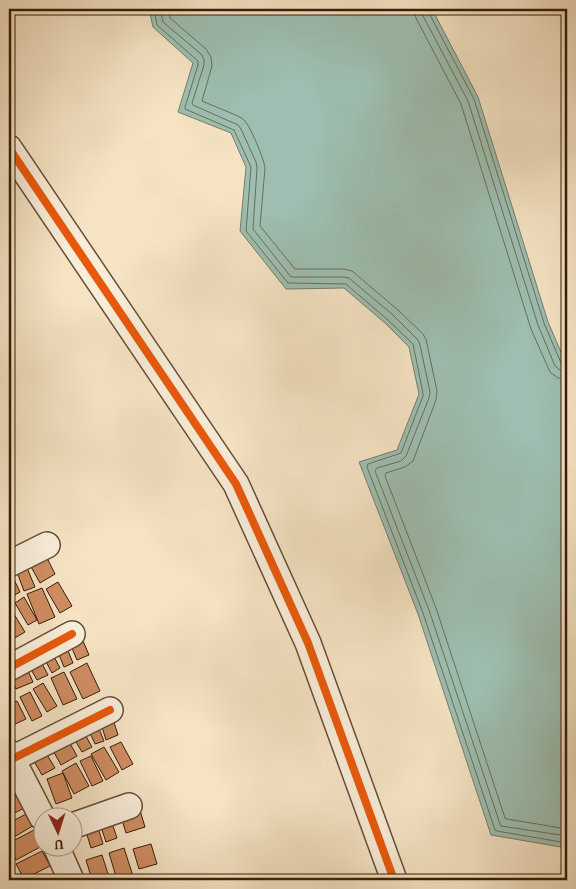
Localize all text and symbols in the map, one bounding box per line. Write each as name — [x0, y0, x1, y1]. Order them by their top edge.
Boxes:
north arrow — [32, 806, 82, 856]
text: U — [54, 835, 64, 854]

